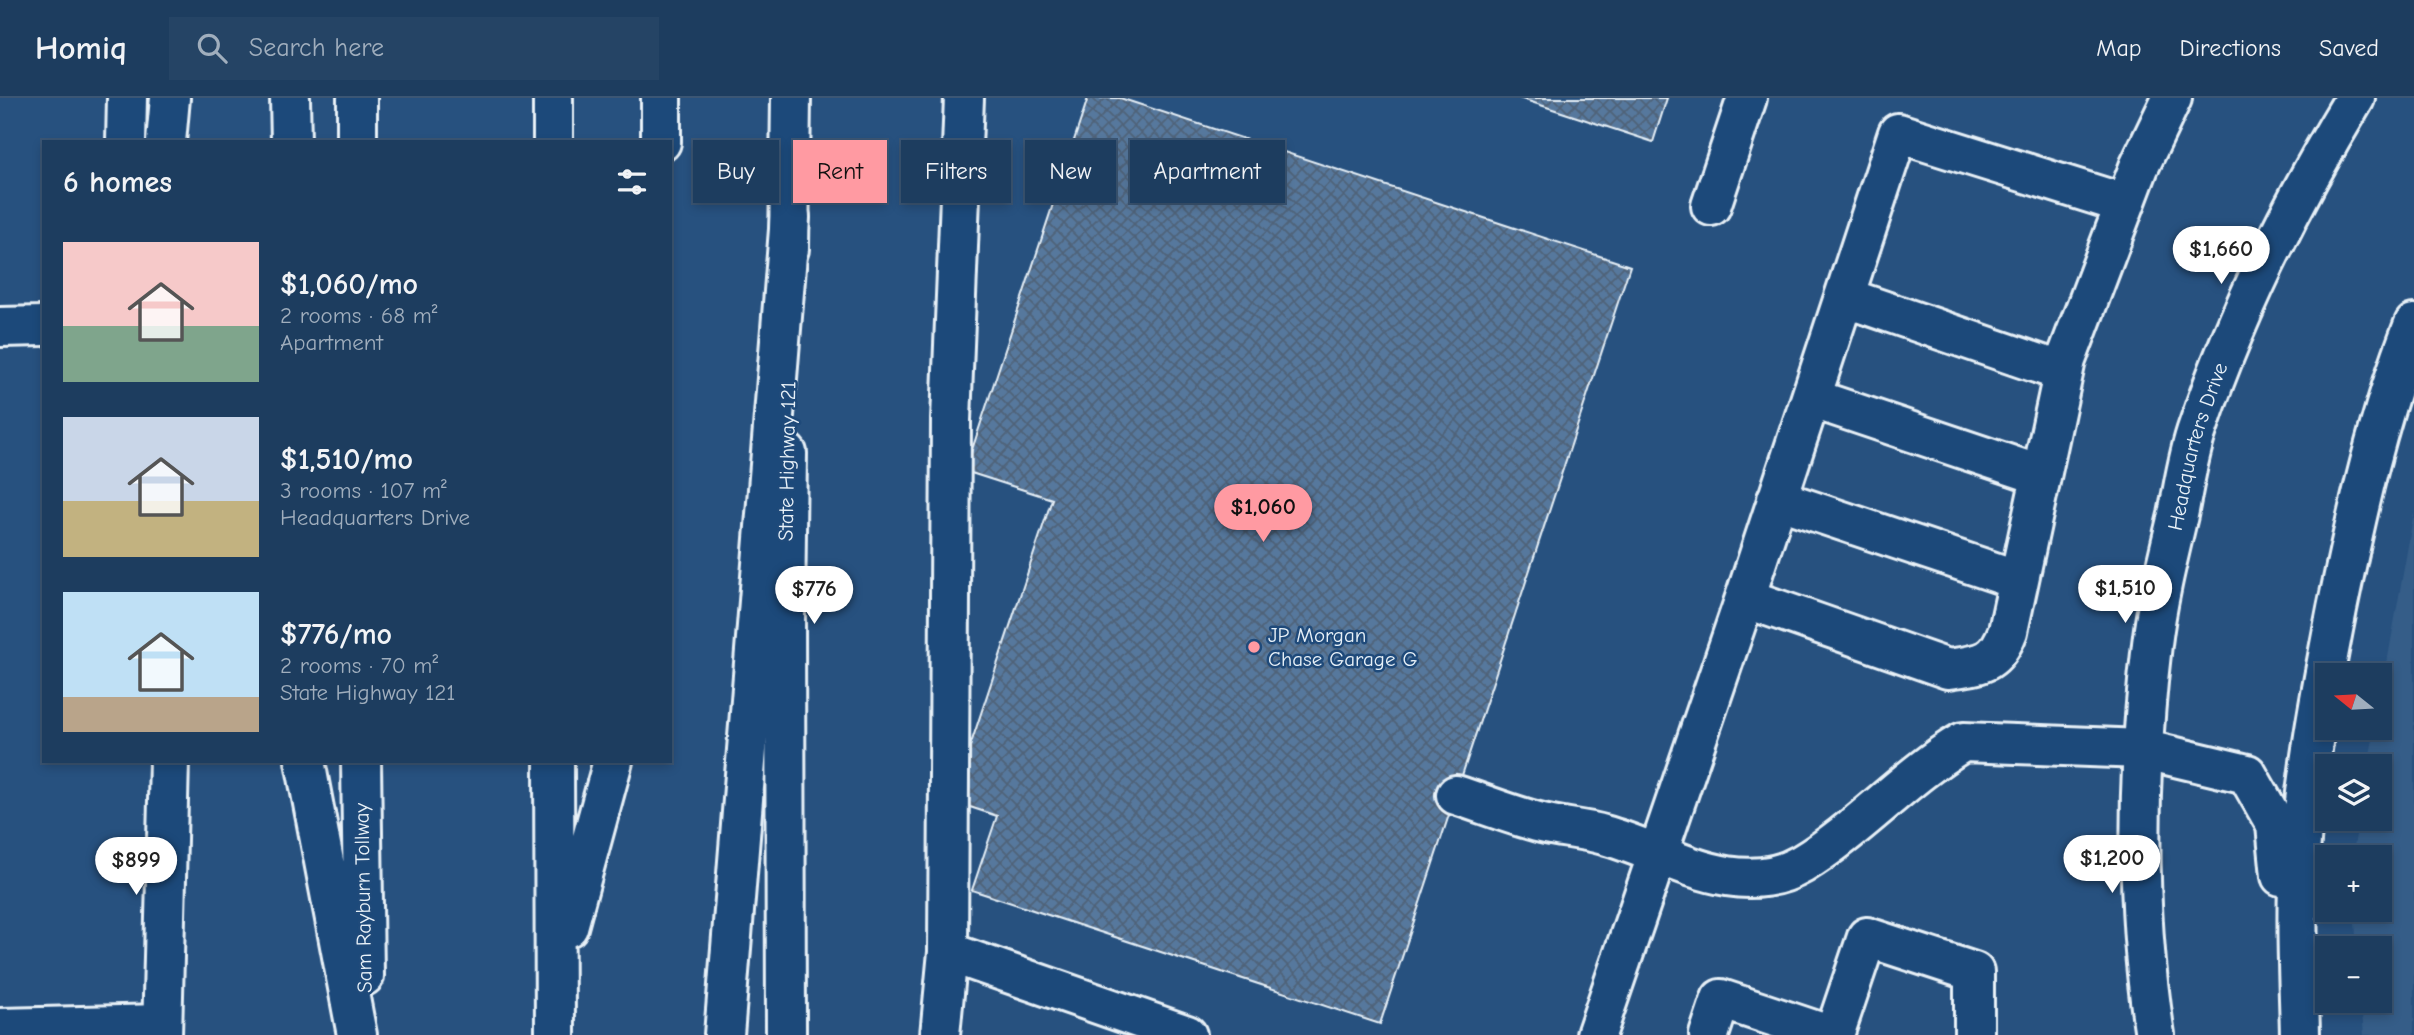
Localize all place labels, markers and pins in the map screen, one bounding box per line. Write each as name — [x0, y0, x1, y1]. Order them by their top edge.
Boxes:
pin: $1,660 — [2164, 226, 2278, 286]
pin: $1,060 — [1206, 484, 1320, 544]
pin: $776 — [773, 566, 855, 626]
pin: $1,510 — [2068, 566, 2182, 625]
place label: JP Morgan Chase Garage G — [1268, 623, 1418, 671]
marker: JP Morgan Chase Garage G — [1246, 639, 1262, 655]
pin: $1,200 — [2055, 836, 2169, 895]
pin: $899 — [95, 838, 177, 897]

